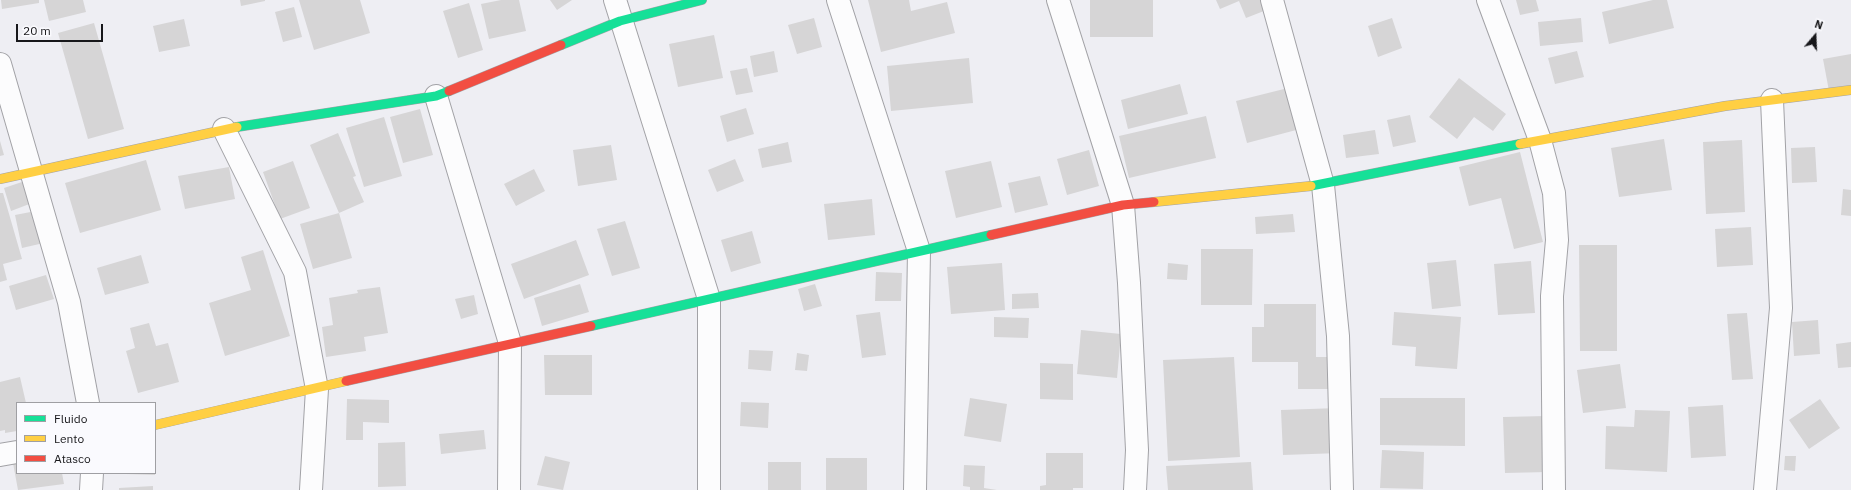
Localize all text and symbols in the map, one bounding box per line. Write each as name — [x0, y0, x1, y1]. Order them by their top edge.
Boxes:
scale bar — [18, 16, 105, 42]
north arrow — [1795, 16, 1835, 56]
text: N — [1813, 17, 1825, 33]
text: 20 m — [23, 23, 51, 38]
legend — [16, 402, 156, 474]
text: Fluido — [54, 411, 87, 426]
text: Lento — [54, 431, 84, 446]
text: Atasco — [54, 451, 91, 466]

